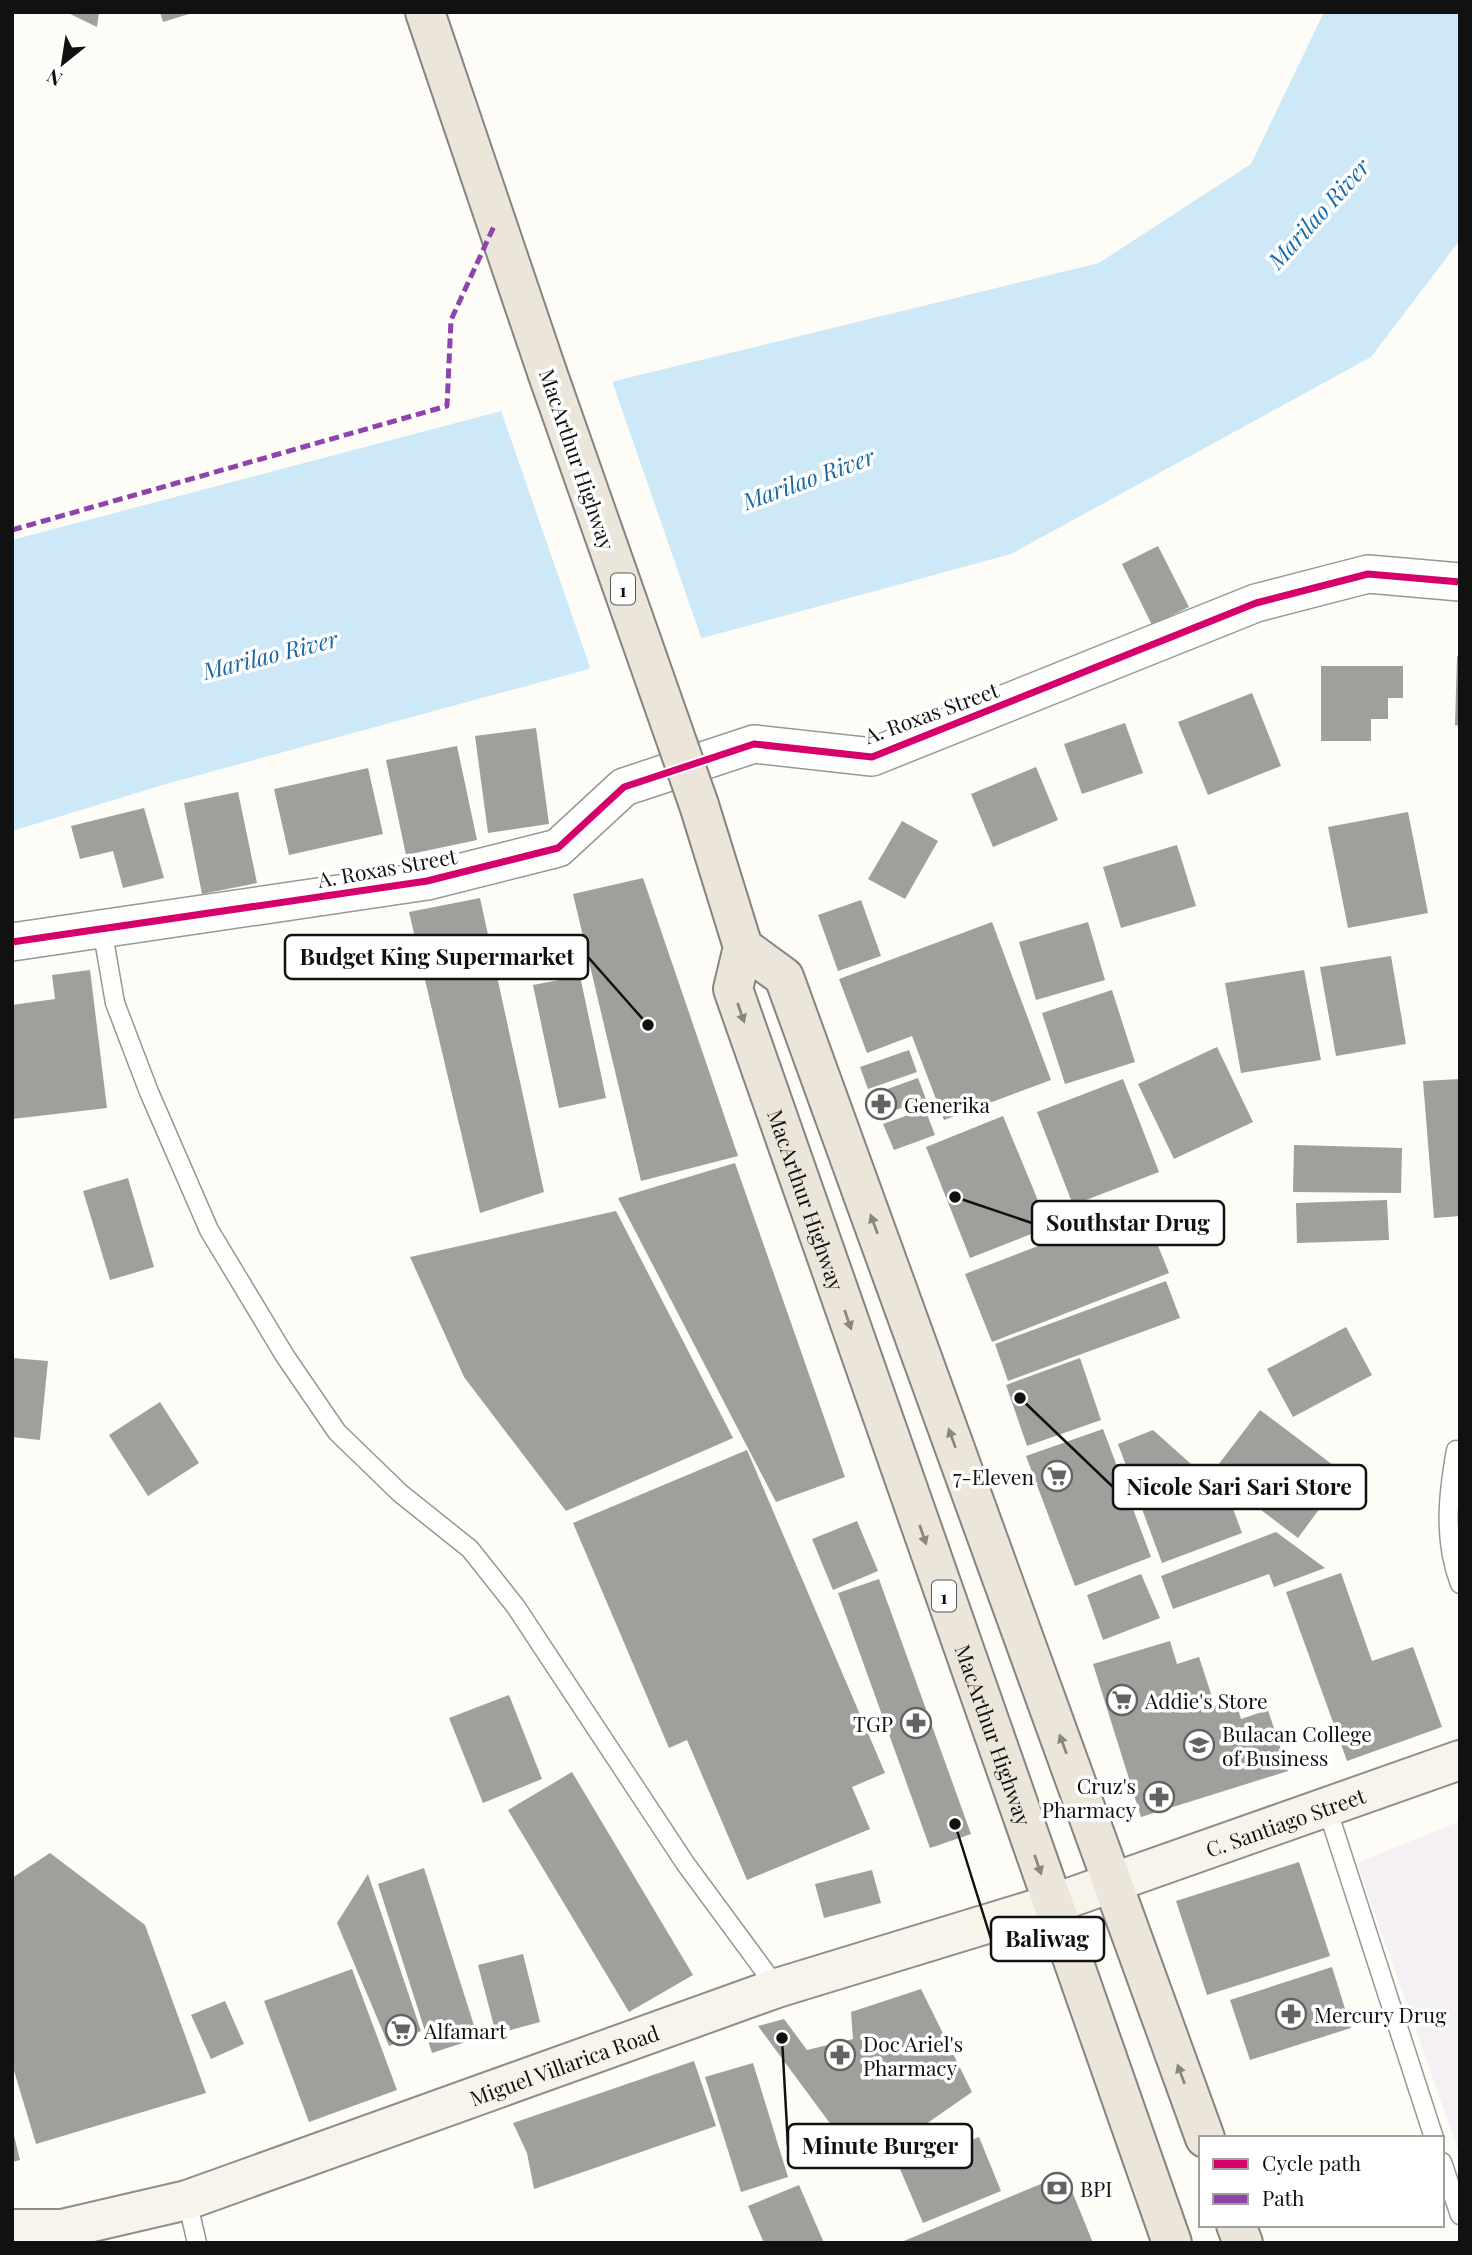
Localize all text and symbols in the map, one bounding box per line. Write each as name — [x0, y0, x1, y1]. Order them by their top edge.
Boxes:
north arrow — [28, 28, 98, 98]
text: N — [41, 64, 66, 93]
water label: Marilao River — [1260, 150, 1377, 275]
street label: MacArthur Highway — [534, 365, 622, 554]
water label: Marilao River — [737, 439, 879, 517]
road number: 1 — [611, 574, 635, 604]
water label: Marilao River — [198, 622, 342, 686]
street label: A. Roxas Street — [859, 675, 1003, 750]
street label: A. Roxas Street — [314, 841, 459, 893]
callout: Budget King Supermarket — [285, 935, 588, 979]
text: Budget King Supermarket — [300, 940, 575, 971]
one-way arrow — [736, 1002, 747, 1023]
pharmacy icon: Generika — [864, 1087, 898, 1121]
place label: Generika — [904, 1090, 990, 1118]
street label: MacArthur Highway — [762, 1105, 851, 1294]
callout: Southstar Drug — [1032, 1201, 1224, 1245]
text: Southstar Drug — [1046, 1206, 1210, 1237]
one-way arrow — [868, 1214, 879, 1235]
one-way arrow — [843, 1310, 854, 1331]
one-way arrow — [946, 1428, 957, 1449]
supermarket icon: 7-Eleven — [1040, 1459, 1074, 1493]
place label: 7-Eleven — [953, 1462, 1034, 1490]
callout: Nicole Sari Sari Store — [1113, 1465, 1366, 1509]
text: Nicole Sari Sari Store — [1126, 1470, 1352, 1501]
one-way arrow — [918, 1524, 929, 1545]
road number: 1 — [932, 1580, 956, 1612]
street label: MacArthur Highway — [949, 1641, 1039, 1829]
supermarket icon: Addie's Store — [1105, 1683, 1139, 1717]
place label: Addie's Store — [1144, 1686, 1268, 1714]
pharmacy icon: TGP — [899, 1706, 933, 1740]
place label: TGP — [853, 1709, 893, 1737]
place label: Bulacan College of Business — [1222, 1719, 1372, 1771]
school or university icon: Bulacan College of Business — [1182, 1728, 1216, 1762]
one-way arrow — [1057, 1734, 1068, 1755]
place label: Cruz's Pharmacy — [1042, 1771, 1136, 1823]
pharmacy icon: Cruz's Pharmacy — [1142, 1780, 1176, 1814]
street label: C. Santiago Street — [1201, 1780, 1369, 1863]
one-way arrow — [1033, 1855, 1044, 1876]
callout: Baliwag — [991, 1917, 1104, 1961]
text: Baliwag — [1005, 1922, 1089, 1953]
pharmacy icon: Mercury Drug — [1274, 1997, 1308, 2031]
place label: Mercury Drug — [1314, 2000, 1446, 2028]
supermarket icon: Alfamart — [384, 2013, 418, 2047]
place label: Alfamart — [423, 2016, 507, 2044]
street label: Miguel Villarica Road — [466, 2018, 663, 2111]
place label: Doc Ariel's Pharmacy — [863, 2029, 963, 2081]
pharmacy icon: Doc Ariel's Pharmacy — [823, 2038, 857, 2072]
one-way arrow — [1176, 2063, 1187, 2084]
callout: Minute Burger — [788, 2124, 972, 2168]
text: Minute Burger — [802, 2129, 958, 2160]
legend — [1199, 2136, 1444, 2227]
text: Cycle path — [1262, 2148, 1362, 2176]
bank icon: BPI — [1040, 2171, 1074, 2205]
place label: BPI — [1080, 2174, 1112, 2202]
text: Path — [1262, 2183, 1305, 2211]

